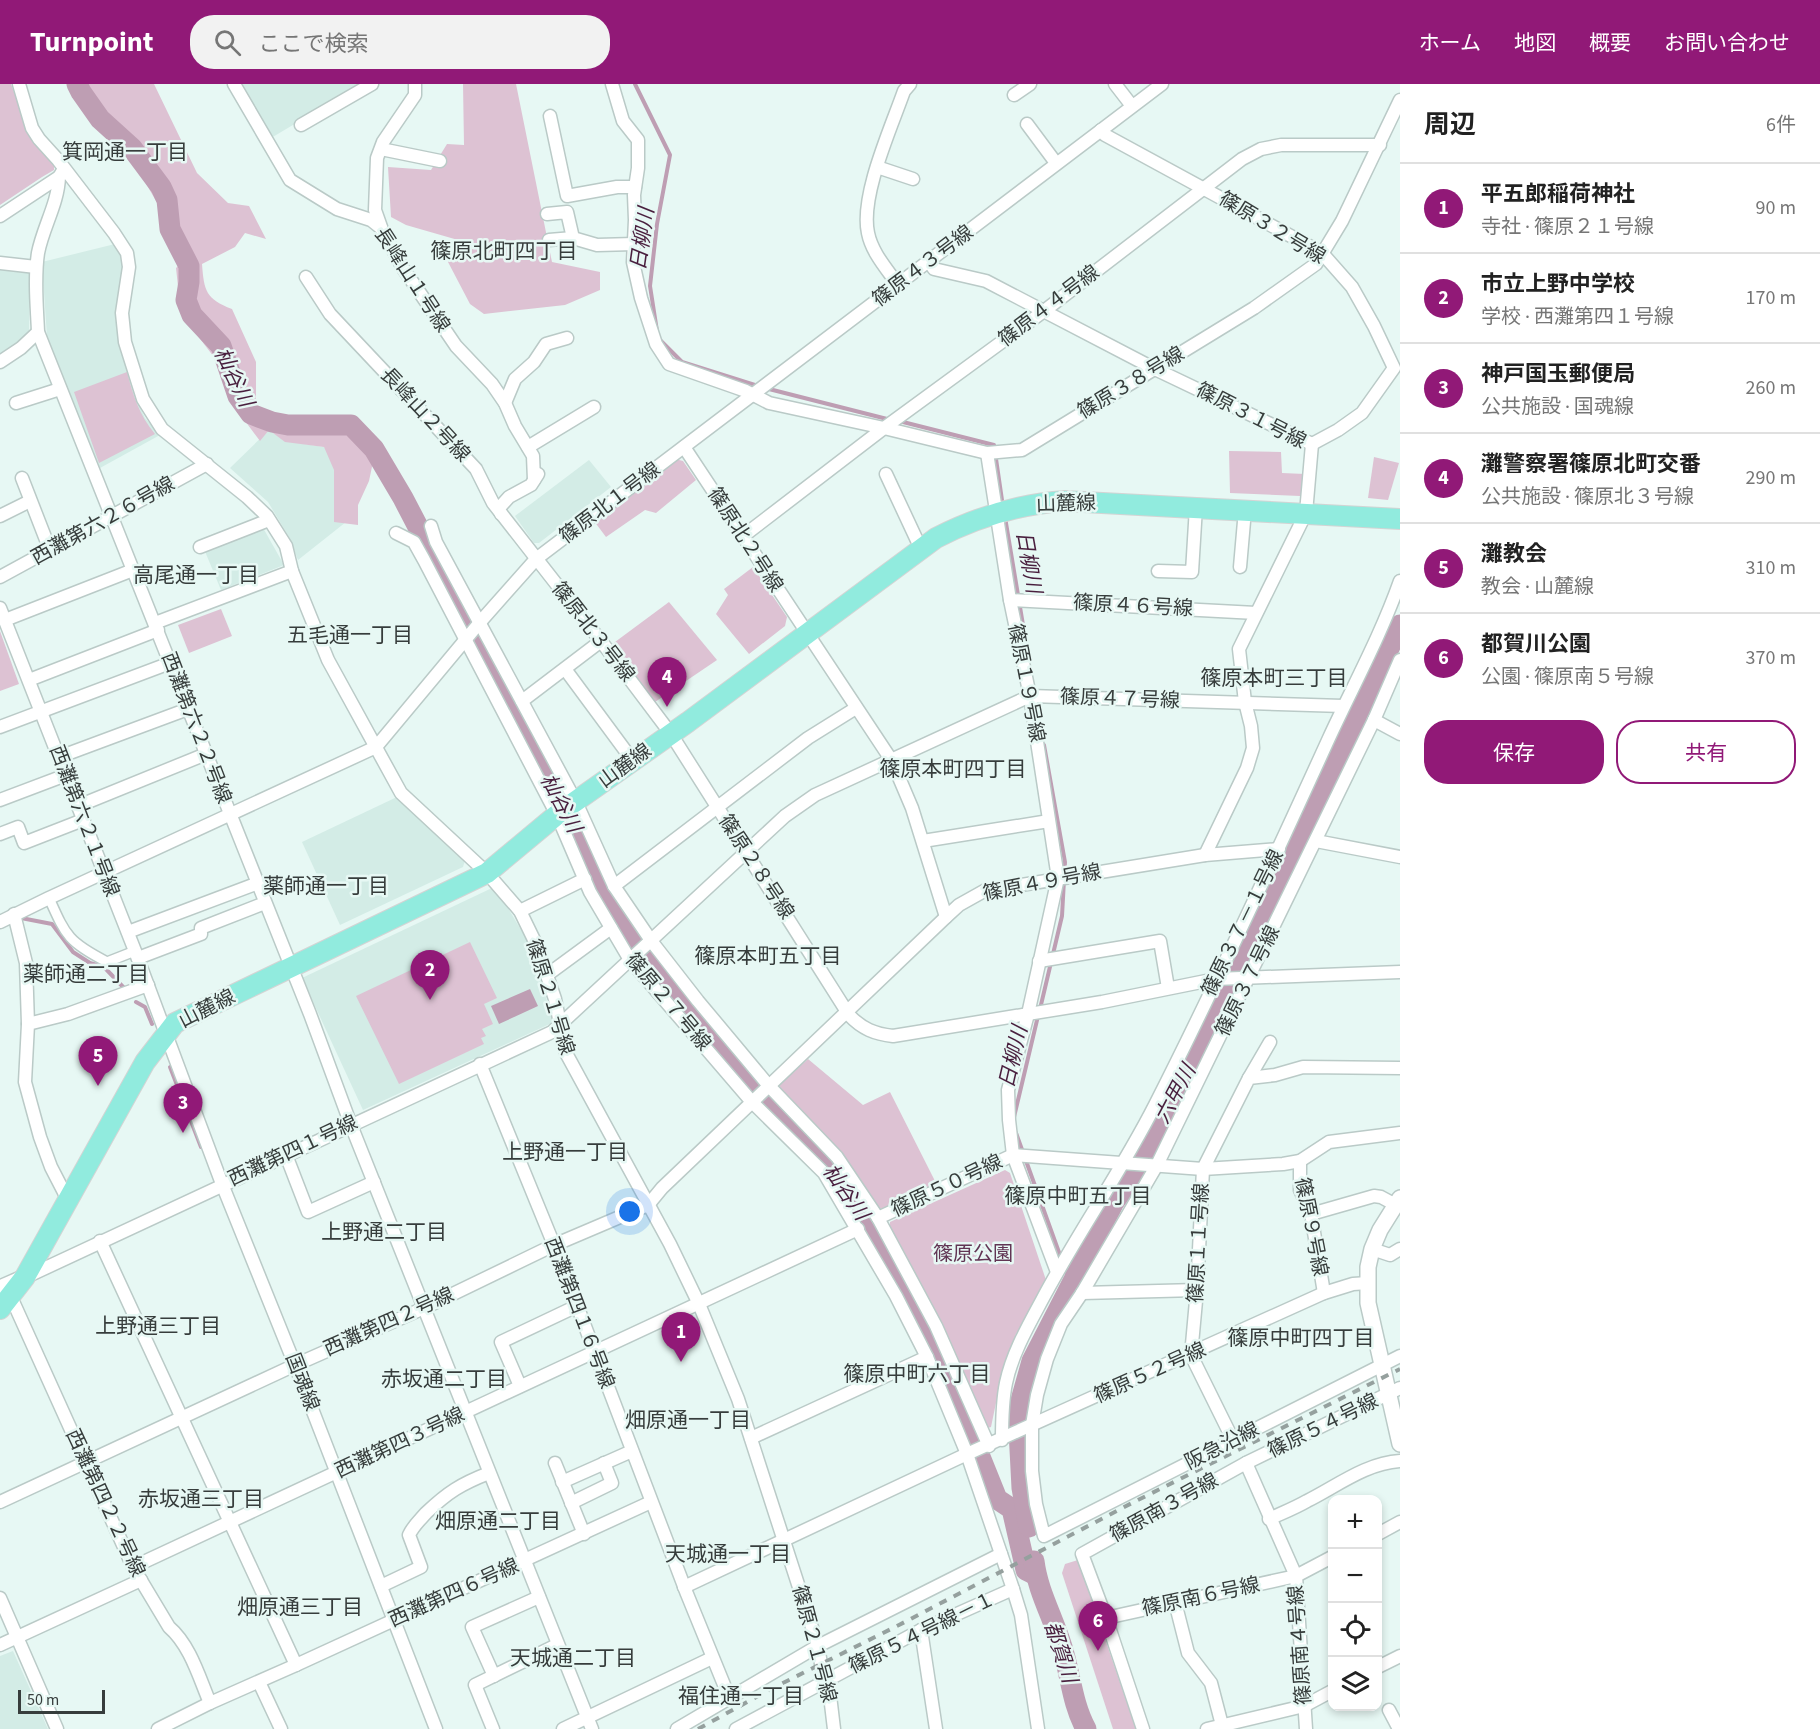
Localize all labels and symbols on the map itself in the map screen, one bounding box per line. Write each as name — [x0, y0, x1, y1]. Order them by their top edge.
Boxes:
district label: 箕岡通一丁目 — [62, 137, 188, 167]
street label: 篠原３２号線 — [1213, 185, 1331, 271]
water label: 日柳川 — [623, 204, 662, 272]
street label: 篠原４３号線 — [867, 219, 979, 313]
street label: 長峰山１号線 — [368, 222, 456, 338]
district label: 篠原北町四丁目 — [431, 236, 578, 266]
street label: 篠原４４号線 — [993, 259, 1105, 353]
street label: 篠原３８号線 — [1072, 340, 1190, 426]
water label: 杣谷川 — [207, 342, 262, 414]
street label: 長峰山２号線 — [374, 362, 476, 468]
street label: 篠原３１号線 — [1191, 376, 1311, 456]
street label: 篠原北１号線 — [554, 456, 666, 550]
street label: 西灘第六２６号線 — [26, 470, 180, 572]
street label: 篠原北２号線 — [701, 482, 789, 598]
street label: 山麓線 — [1036, 489, 1096, 519]
water label: 日柳川 — [1009, 528, 1050, 598]
district label: 高尾通一丁目 — [133, 560, 259, 590]
street label: 篠原北３号線 — [545, 576, 641, 688]
street label: 篠原４６号線 — [1072, 589, 1194, 623]
district label: 五毛通一丁目 — [287, 620, 413, 650]
street label: 篠原１９号線 — [1001, 621, 1051, 745]
street label: 西灘第六２２号線 — [154, 648, 238, 808]
pin: 4 — [648, 658, 686, 707]
district label: 篠原本町三丁目 — [1201, 663, 1348, 693]
street label: 篠原４７号線 — [1060, 683, 1180, 715]
street label: 山麓線 — [593, 737, 657, 795]
street label: 西灘第六２１号線 — [42, 741, 126, 901]
district label: 篠原本町四丁目 — [880, 754, 1027, 784]
water label: 杣谷川 — [533, 768, 590, 840]
street label: 篠原２８号線 — [712, 809, 800, 925]
street label: 篠原３７－１号線 — [1195, 845, 1291, 1001]
street label: 篠原４９号線 — [980, 858, 1104, 908]
district label: 薬師通一丁目 — [263, 871, 389, 901]
street label: 篠原３７号線 — [1209, 921, 1287, 1041]
street label: 篠原２１号線 — [519, 936, 581, 1058]
district label: 篠原本町五丁目 — [695, 941, 842, 971]
street label: 篠原２７号線 — [619, 947, 717, 1057]
pin: 2 — [410, 950, 450, 1000]
district label: 薬師通二丁目 — [23, 959, 149, 989]
street label: 山麓線 — [174, 983, 240, 1035]
water label: 日柳川 — [991, 1021, 1035, 1091]
pin: 5 — [78, 1036, 118, 1086]
water label: 六甲川 — [1147, 1057, 1204, 1129]
pin: 3 — [164, 1084, 202, 1133]
street label: 西灘第四１号線 — [224, 1109, 362, 1193]
district label: 上野通一丁目 — [502, 1137, 628, 1167]
street label: 篠原５０号線 — [887, 1148, 1007, 1224]
water label: 杣谷川 — [816, 1158, 878, 1228]
street label: 篠原９号線 — [1288, 1175, 1334, 1279]
district label: 篠原中町五丁目 — [1005, 1181, 1152, 1211]
street label: 篠原１１号線 — [1182, 1182, 1216, 1304]
your location — [615, 1197, 644, 1226]
district label: 上野通二丁目 — [321, 1217, 447, 1247]
street label: 西灘第四１６号線 — [537, 1233, 621, 1393]
park label: 篠原公園 — [933, 1240, 1013, 1268]
street label: 西灘第四２号線 — [319, 1281, 459, 1363]
district label: 上野通三丁目 — [95, 1311, 221, 1341]
pin: 1 — [662, 1312, 700, 1362]
district label: 篠原中町四丁目 — [1228, 1323, 1375, 1353]
street label: 篠原５２号線 — [1089, 1336, 1211, 1410]
street label: 国魂線 — [278, 1349, 326, 1415]
district label: 篠原中町六丁目 — [844, 1359, 991, 1389]
district label: 赤坂通二丁目 — [381, 1364, 507, 1394]
street label: 篠原５４号線 — [1263, 1387, 1383, 1465]
street label: 西灘第四３号線 — [331, 1401, 469, 1485]
district label: 畑原通一丁目 — [625, 1405, 751, 1435]
street label: 阪急沿線 — [1180, 1415, 1264, 1477]
street label: 西灘第四２２号線 — [59, 1425, 151, 1581]
street label: 篠原南３号線 — [1105, 1467, 1223, 1549]
district label: 赤坂通三丁目 — [138, 1484, 264, 1514]
district label: 畑原通二丁目 — [435, 1506, 561, 1536]
district label: 天城通一丁目 — [665, 1539, 791, 1569]
street label: 西灘第四６号線 — [384, 1552, 524, 1634]
street label: 篠原南６号線 — [1139, 1571, 1263, 1623]
street label: 篠原２１号線 — [785, 1582, 843, 1706]
street label: 篠原南４号線 — [1282, 1584, 1318, 1706]
street label: 篠原５４号線－１ — [844, 1585, 1000, 1681]
district label: 畑原通三丁目 — [237, 1592, 363, 1622]
pin: 6 — [1078, 1602, 1118, 1651]
water label: 都賀川 — [1037, 1617, 1086, 1688]
district label: 天城通二丁目 — [510, 1643, 636, 1673]
district label: 福住通一丁目 — [678, 1681, 804, 1711]
scale bar — [18, 1687, 105, 1714]

